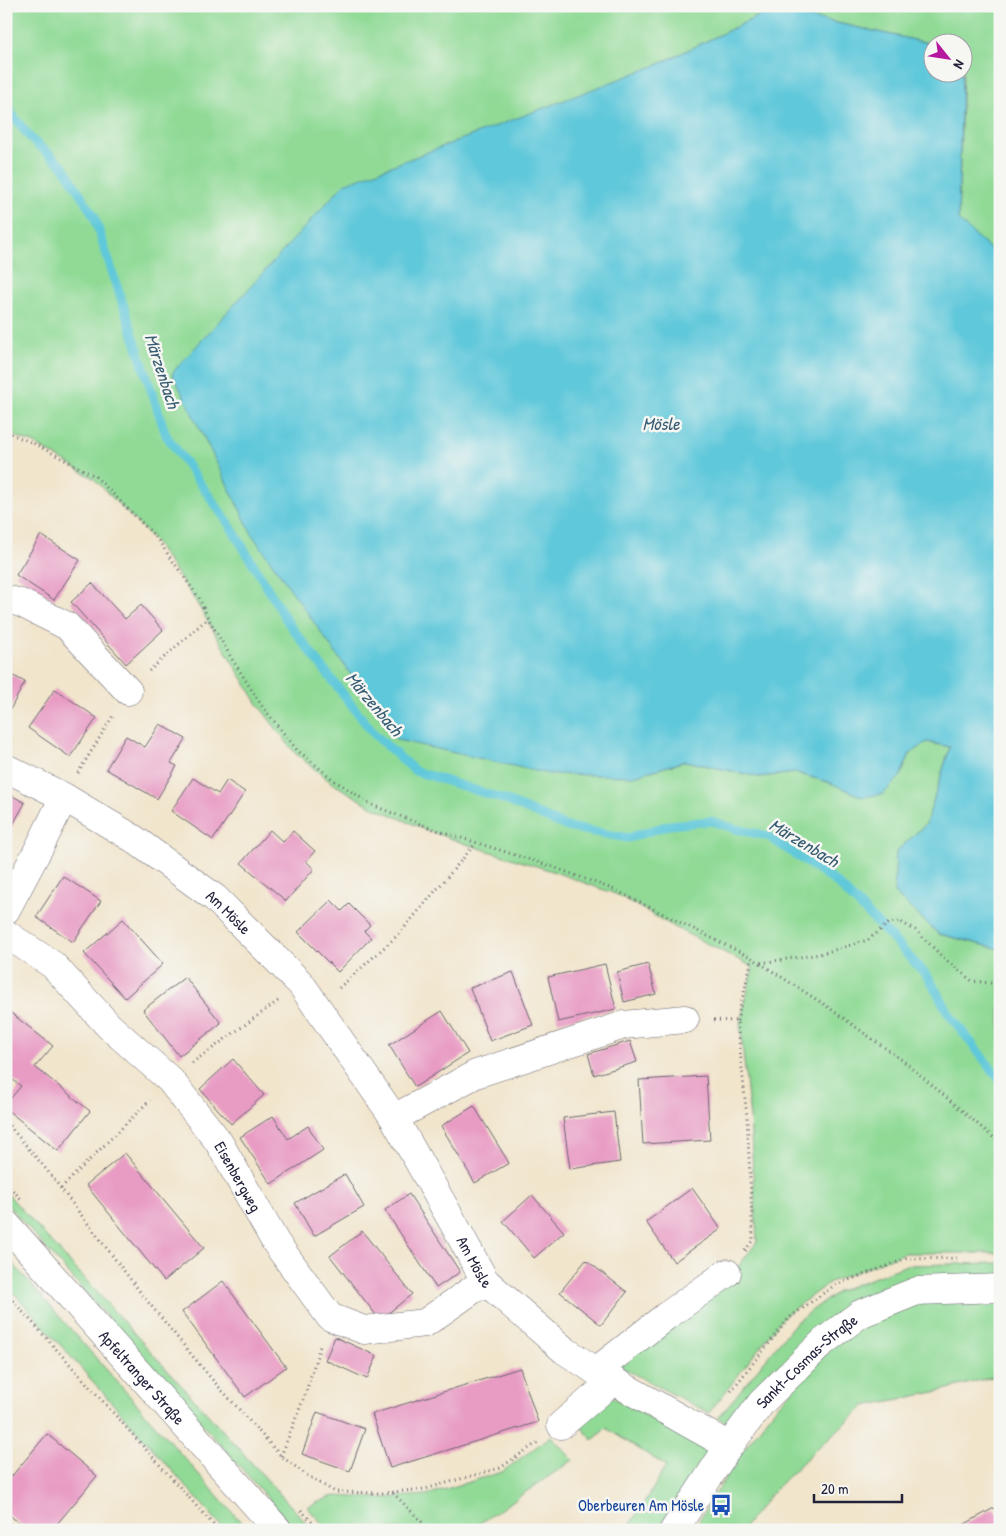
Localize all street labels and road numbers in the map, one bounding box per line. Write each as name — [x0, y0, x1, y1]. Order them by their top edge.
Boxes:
street label: Am Mösle — [202, 884, 256, 939]
street label: Eisenbergweg — [209, 1137, 267, 1216]
street label: Am Mösle — [452, 1232, 497, 1293]
street label: Sankt-Cosmas-Straße — [750, 1308, 862, 1412]
street label: Apfeltranger Straße — [94, 1325, 191, 1430]

